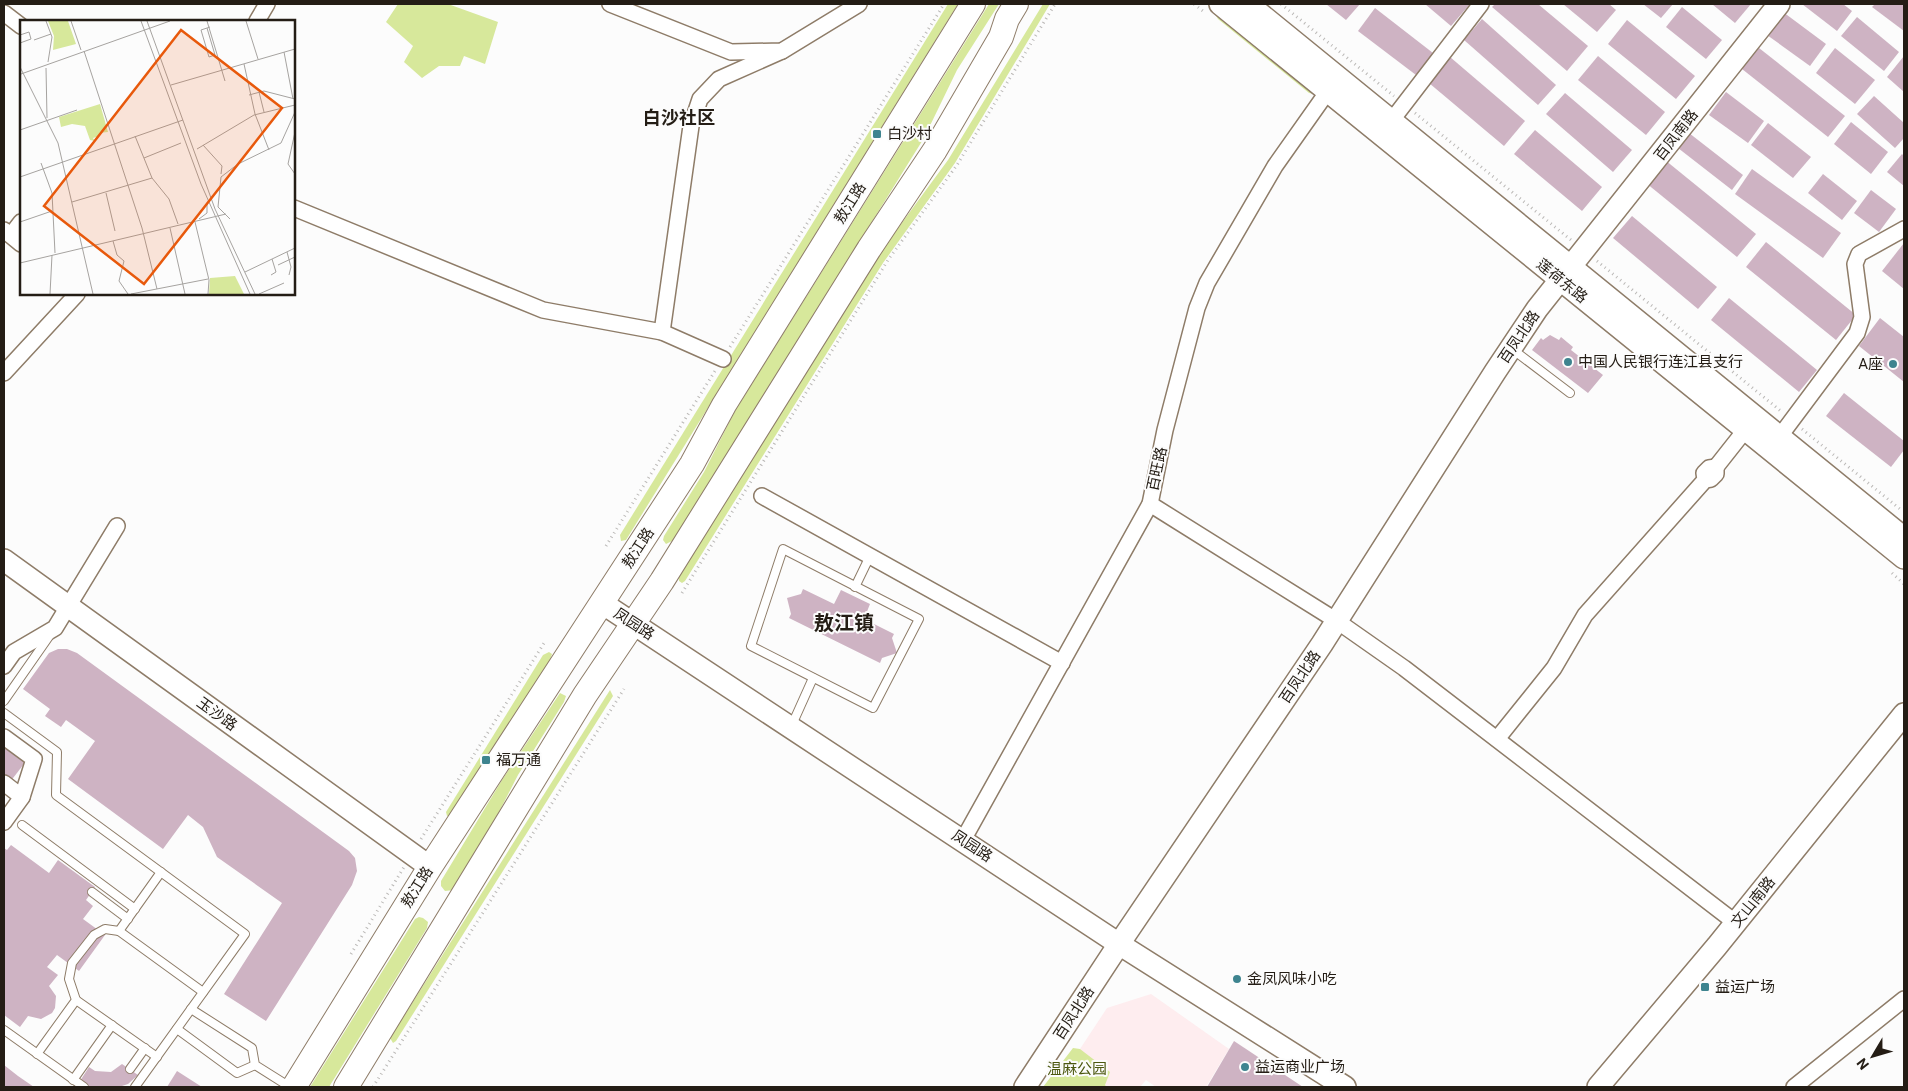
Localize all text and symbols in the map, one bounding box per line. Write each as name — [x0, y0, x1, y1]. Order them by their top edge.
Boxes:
inset map — [20, 20, 295, 295]
street label: 百凤南路 — [1650, 106, 1702, 164]
district label: 白沙社区 — [643, 107, 715, 128]
place label: 白沙村 — [887, 125, 932, 143]
marker: 白沙村 — [871, 128, 883, 140]
street label: 敖江路 — [830, 179, 870, 227]
street label: 莲荷东路 — [1533, 255, 1591, 307]
street label: 百凤北路 — [1495, 307, 1543, 367]
place label: 中国人民银行连江县支行 — [1578, 353, 1743, 371]
place label: A座 — [1858, 355, 1883, 373]
marker: 中国人民银行连江县支行 — [1562, 356, 1574, 368]
marker: A座 — [1887, 358, 1899, 370]
street label: 百旺路 — [1144, 445, 1170, 493]
street label: 敖江路 — [618, 524, 658, 572]
street label: 凤园路 — [610, 604, 658, 644]
district label: 敖江镇 — [814, 611, 874, 635]
street label: 百凤北路 — [1276, 647, 1324, 707]
street label: 玉沙路 — [194, 693, 240, 735]
place label: 福万通 — [496, 751, 541, 769]
marker: 福万通 — [480, 754, 492, 766]
street label: 凤园路 — [948, 826, 996, 866]
street label: 敖江路 — [397, 863, 437, 911]
street label: 文山南路 — [1727, 873, 1779, 931]
place label: 金凤风味小吃 — [1247, 970, 1337, 988]
marker: 金凤风味小吃 — [1231, 973, 1243, 985]
place label: 益运广场 — [1715, 978, 1775, 996]
marker: 益运广场 — [1699, 981, 1711, 993]
street label: 百凤北路 — [1050, 983, 1098, 1043]
north arrow — [1848, 1031, 1898, 1081]
text: N — [1853, 1055, 1872, 1073]
place label: 益运商业广场 — [1255, 1058, 1345, 1076]
park label: 温麻公园 — [1047, 1060, 1107, 1078]
marker: 益运商业广场 — [1239, 1061, 1251, 1073]

